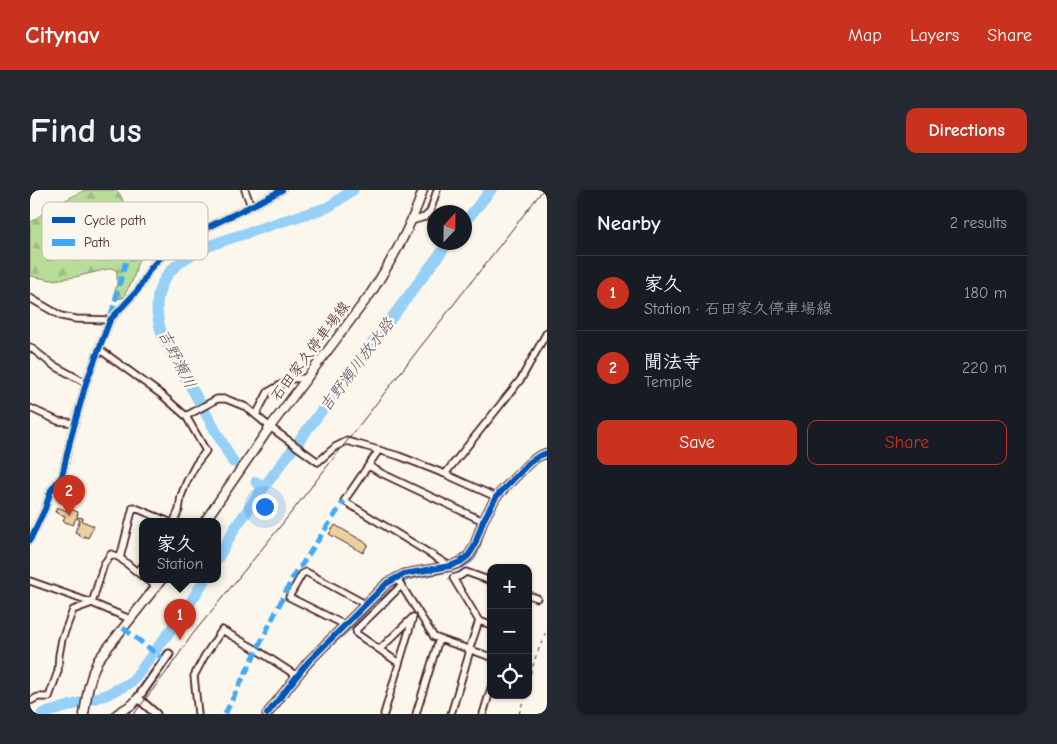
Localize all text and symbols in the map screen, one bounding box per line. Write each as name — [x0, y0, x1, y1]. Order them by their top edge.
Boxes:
text: Citynav — [25, 21, 100, 49]
text: Map — [848, 25, 882, 46]
text: Layers — [910, 25, 959, 46]
text: Share — [987, 25, 1032, 46]
button: Directions — [906, 108, 1027, 153]
text: Find us — [30, 110, 142, 151]
legend — [42, 202, 208, 260]
north arrow — [427, 205, 472, 250]
text: Nearby — [597, 211, 661, 235]
text: Cycle path — [84, 212, 146, 229]
text: 2 results — [950, 214, 1007, 232]
text: Path — [84, 234, 110, 251]
text: 家久 — [644, 273, 682, 295]
text: 1 — [610, 284, 616, 302]
text: 180 m — [964, 284, 1007, 302]
street label: 石田家久停車場線 — [267, 298, 353, 404]
text: Station · 石田家久停車場線 — [644, 300, 832, 318]
water label: 吉野瀬川放水路 — [316, 314, 398, 415]
water label: 吉野瀬川 — [154, 326, 200, 392]
text: 聞法寺 — [644, 351, 701, 373]
text: 2 — [609, 359, 617, 377]
text: 220 m — [962, 359, 1007, 377]
text: Temple — [644, 373, 692, 391]
button: Save — [597, 420, 797, 465]
button: Share — [807, 420, 1007, 465]
pin: 2 — [53, 475, 85, 516]
your location — [252, 494, 278, 520]
popup — [139, 518, 221, 583]
text: 家久 — [157, 533, 195, 555]
text: Station — [157, 555, 203, 573]
map controls — [487, 564, 532, 699]
button: + — [487, 564, 532, 609]
pin: 1 — [164, 599, 196, 640]
button: − — [487, 609, 532, 654]
button: locate — [487, 654, 532, 699]

